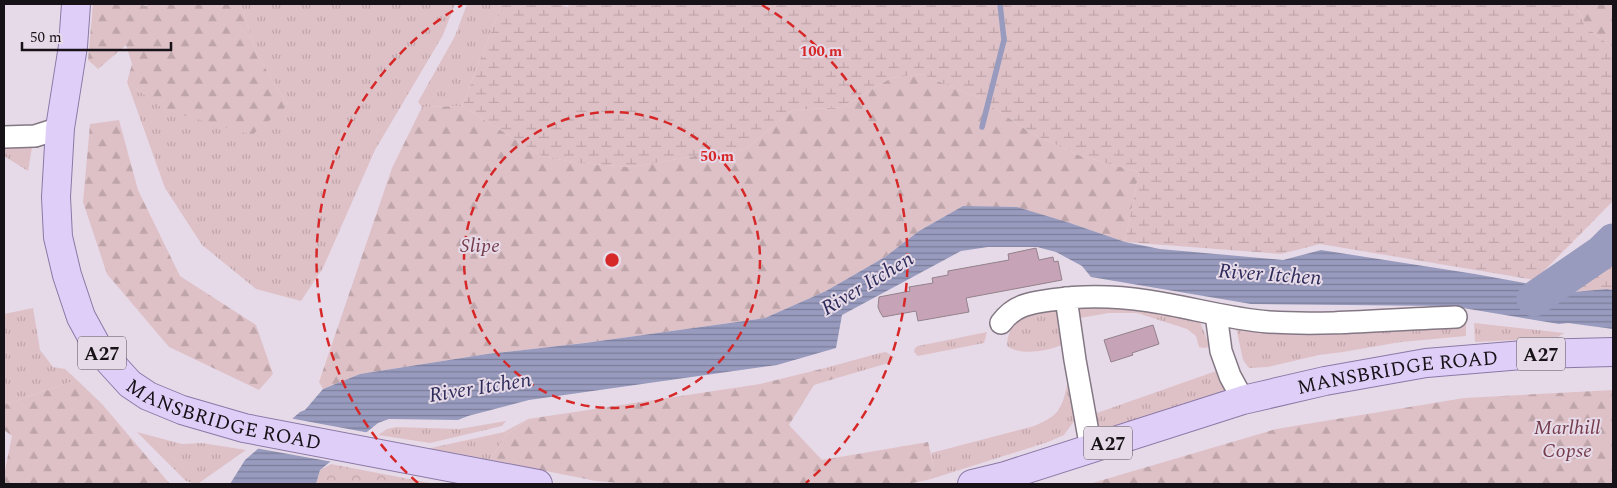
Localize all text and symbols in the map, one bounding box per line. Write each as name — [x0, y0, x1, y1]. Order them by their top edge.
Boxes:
scale bar — [22, 20, 171, 52]
text: 50 m — [30, 26, 62, 49]
text: 100 m — [800, 40, 843, 63]
text: 50 m — [700, 145, 735, 168]
park label: Slipe — [460, 231, 500, 261]
water label: River Itchen — [815, 243, 920, 324]
centre of rings — [603, 251, 621, 269]
water label: River Itchen — [1217, 255, 1323, 295]
road number: A27 — [78, 336, 126, 369]
road number: A27 — [1517, 338, 1565, 370]
street label: MANSBRIDGE ROAD — [1294, 343, 1499, 403]
water label: River Itchen — [427, 364, 534, 412]
street label: MANSBRIDGE ROAD — [120, 371, 324, 458]
park label: Marlhill Copse — [1534, 413, 1600, 466]
road number: A27 — [1084, 426, 1132, 459]

